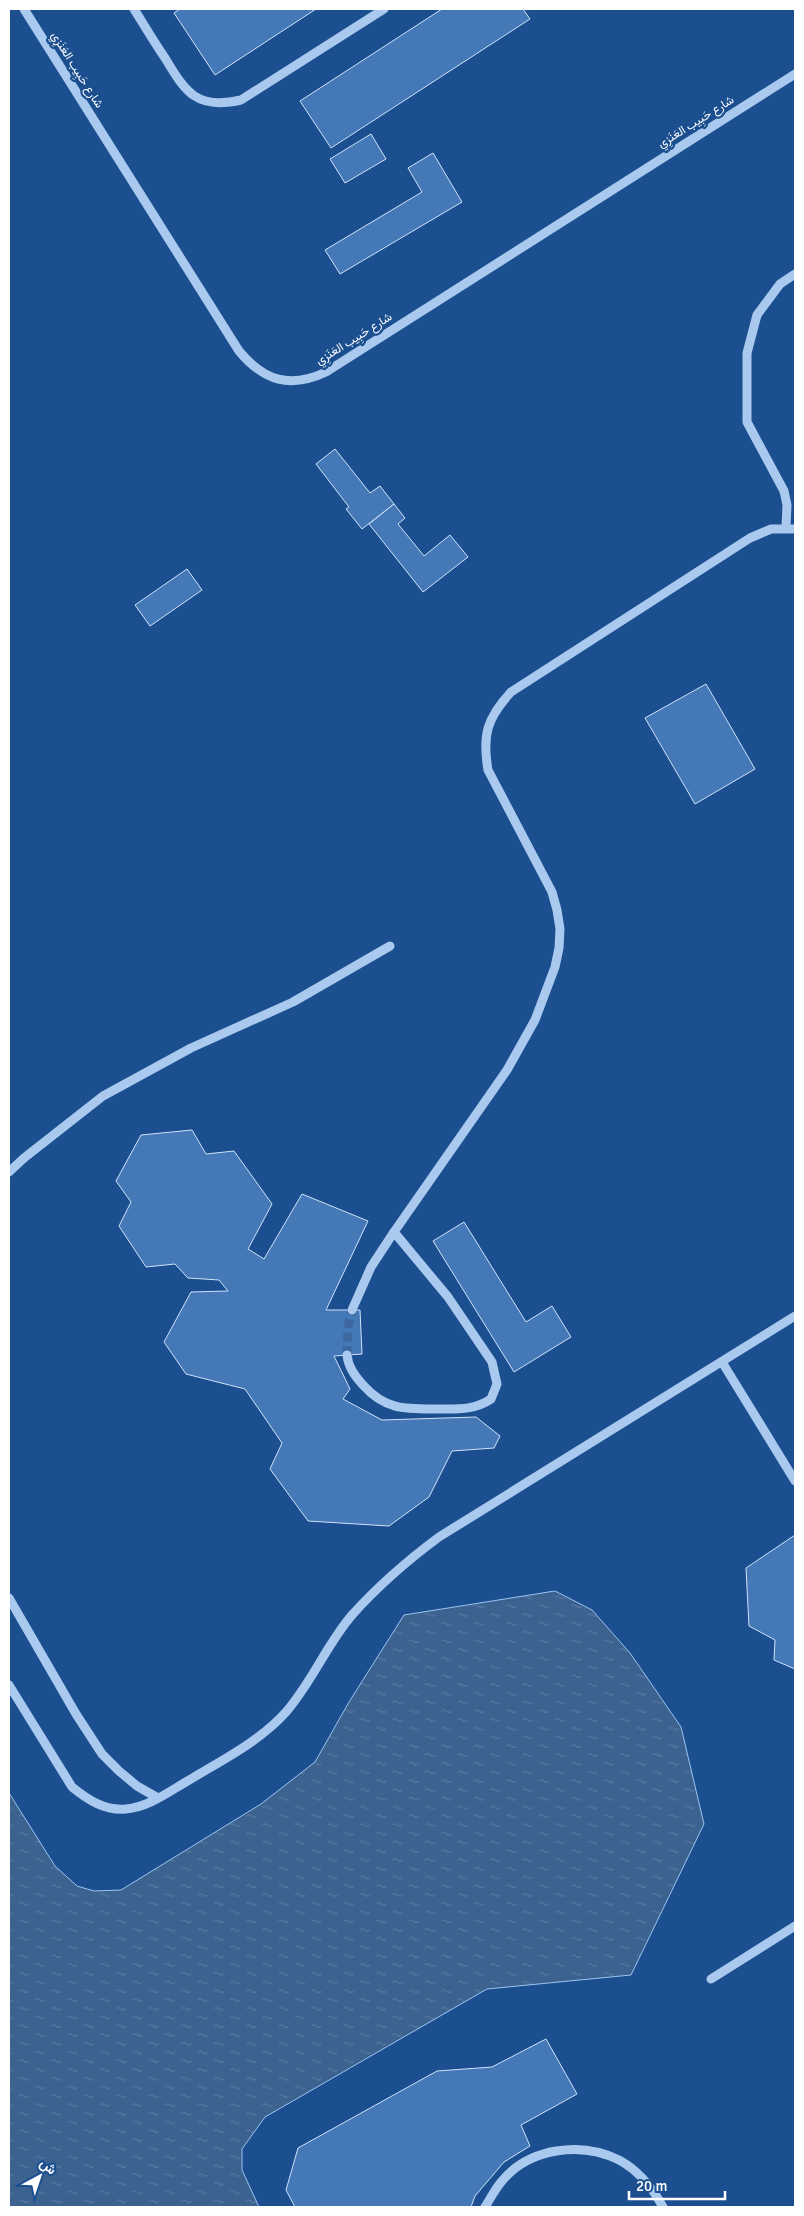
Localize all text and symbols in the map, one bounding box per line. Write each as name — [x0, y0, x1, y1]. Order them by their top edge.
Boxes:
street label: شارع حَبِيب العَنَزِي — [46, 29, 107, 112]
street label: شارع حَبِيب العَنَزِي — [655, 92, 738, 153]
street label: شارع حَبِيب العَنَزِي — [313, 309, 396, 370]
north arrow — [15, 2151, 65, 2201]
text: ش — [36, 2155, 60, 2178]
scale bar — [629, 2168, 725, 2200]
text: 20 m — [636, 2177, 667, 2195]

